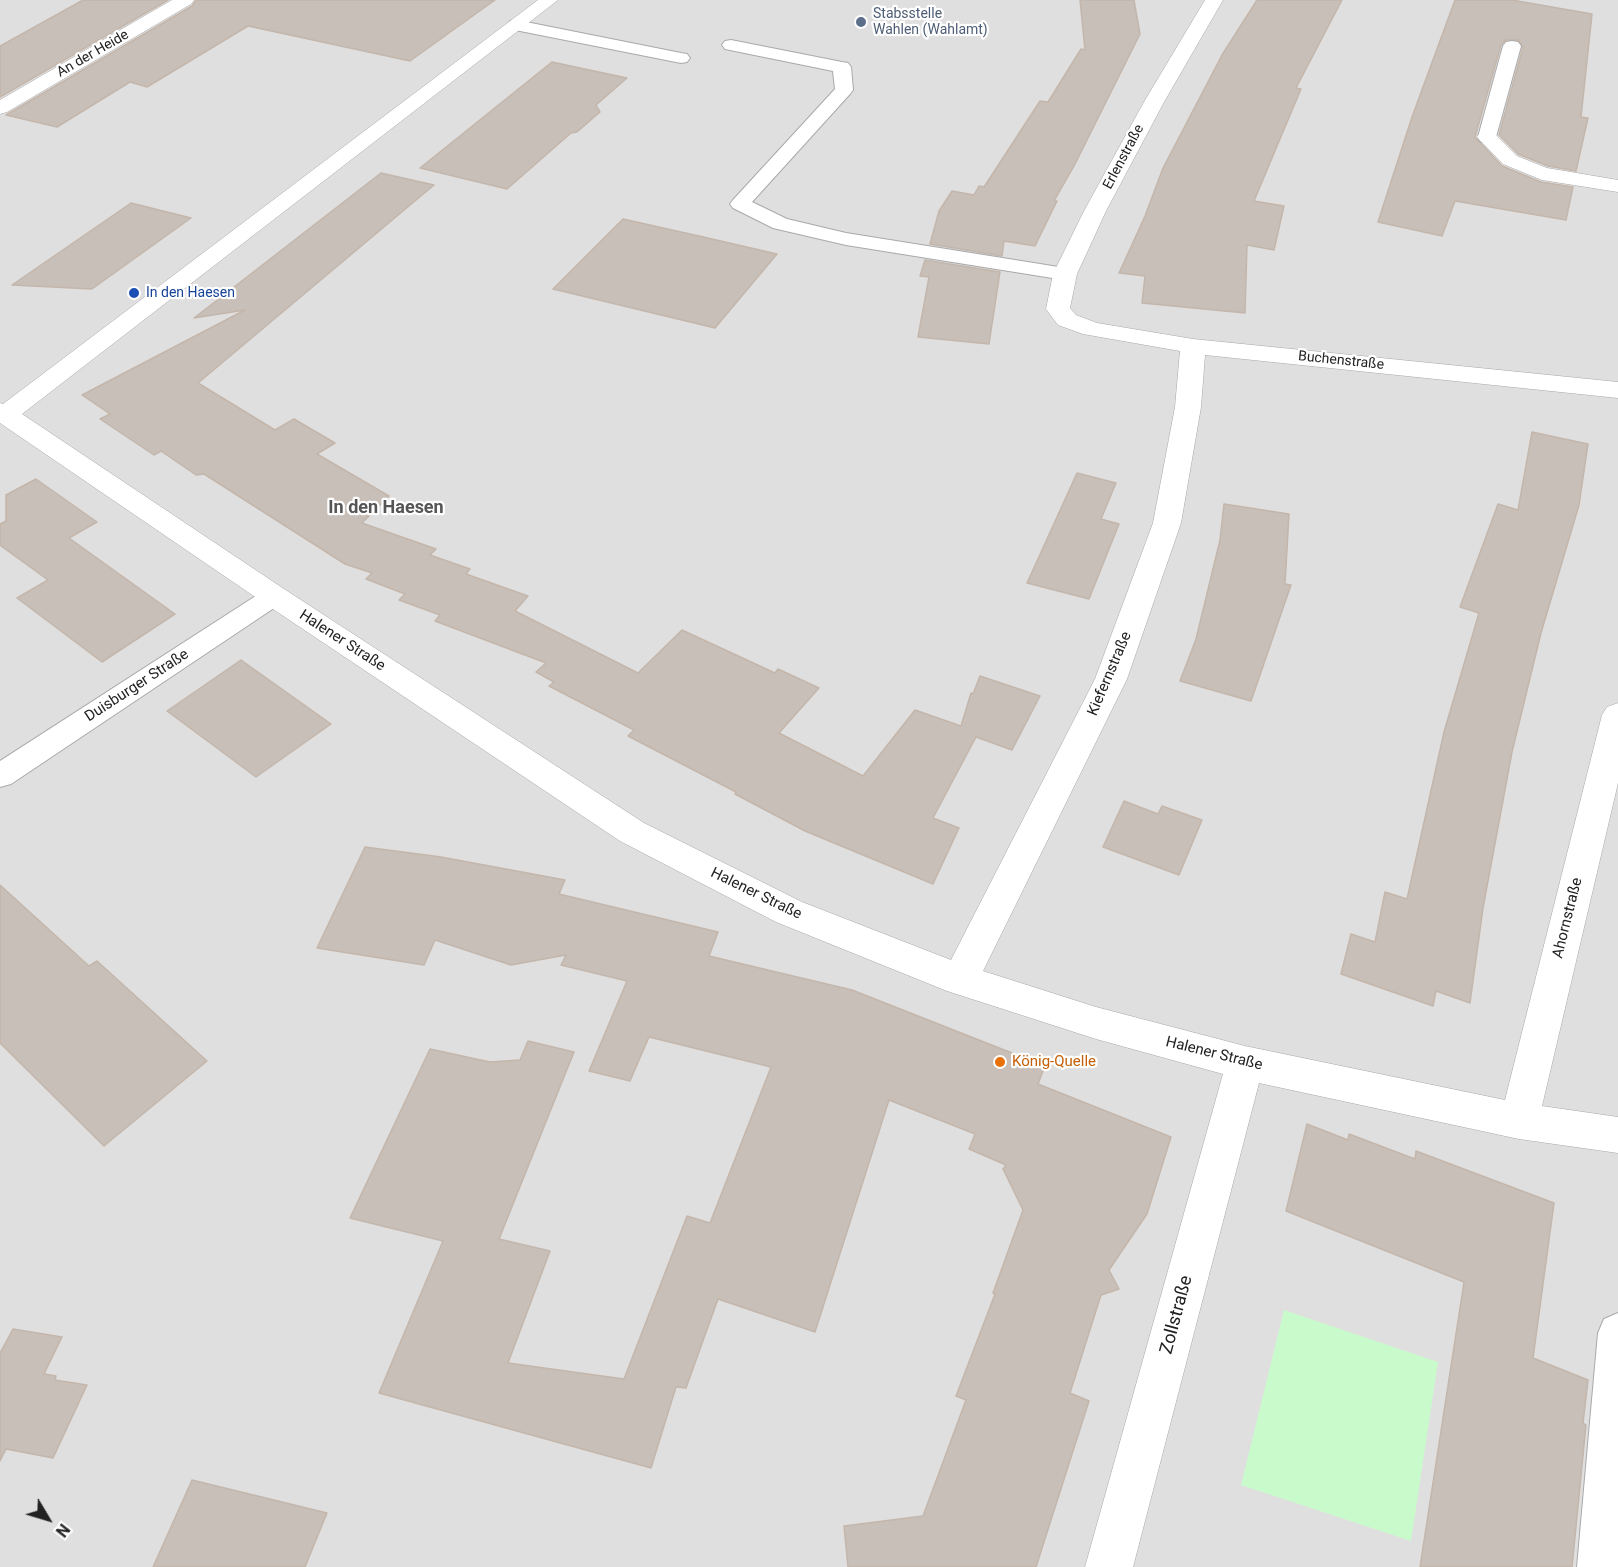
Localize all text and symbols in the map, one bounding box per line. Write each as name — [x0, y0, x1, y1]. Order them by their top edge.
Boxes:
place label: Stabsstelle Wahlen (Wahlamt) — [873, 6, 988, 38]
marker: Stabsstelle Wahlen (Wahlamt) — [854, 15, 868, 29]
street label: An der Heide — [54, 27, 132, 81]
street label: Erlenstraße — [1100, 122, 1148, 192]
place label: In den Haesen — [146, 285, 235, 301]
marker: In den Haesen — [127, 286, 141, 300]
street label: Buchenstraße — [1297, 348, 1385, 374]
district label: In den Haesen — [328, 497, 444, 519]
street label: Halener Straße — [296, 606, 388, 676]
street label: Kiefernstraße — [1084, 629, 1136, 719]
street label: Duisburger Straße — [82, 646, 192, 726]
street label: Halener Straße — [708, 864, 804, 924]
street label: Ahornstraße — [1549, 876, 1587, 960]
street label: Halener Straße — [1164, 1033, 1264, 1075]
place label: König-Quelle — [1012, 1053, 1096, 1071]
marker: König-Quelle — [993, 1055, 1007, 1069]
street label: Zollstraße — [1156, 1273, 1198, 1357]
north arrow — [18, 1489, 78, 1549]
text: N — [52, 1520, 74, 1541]

